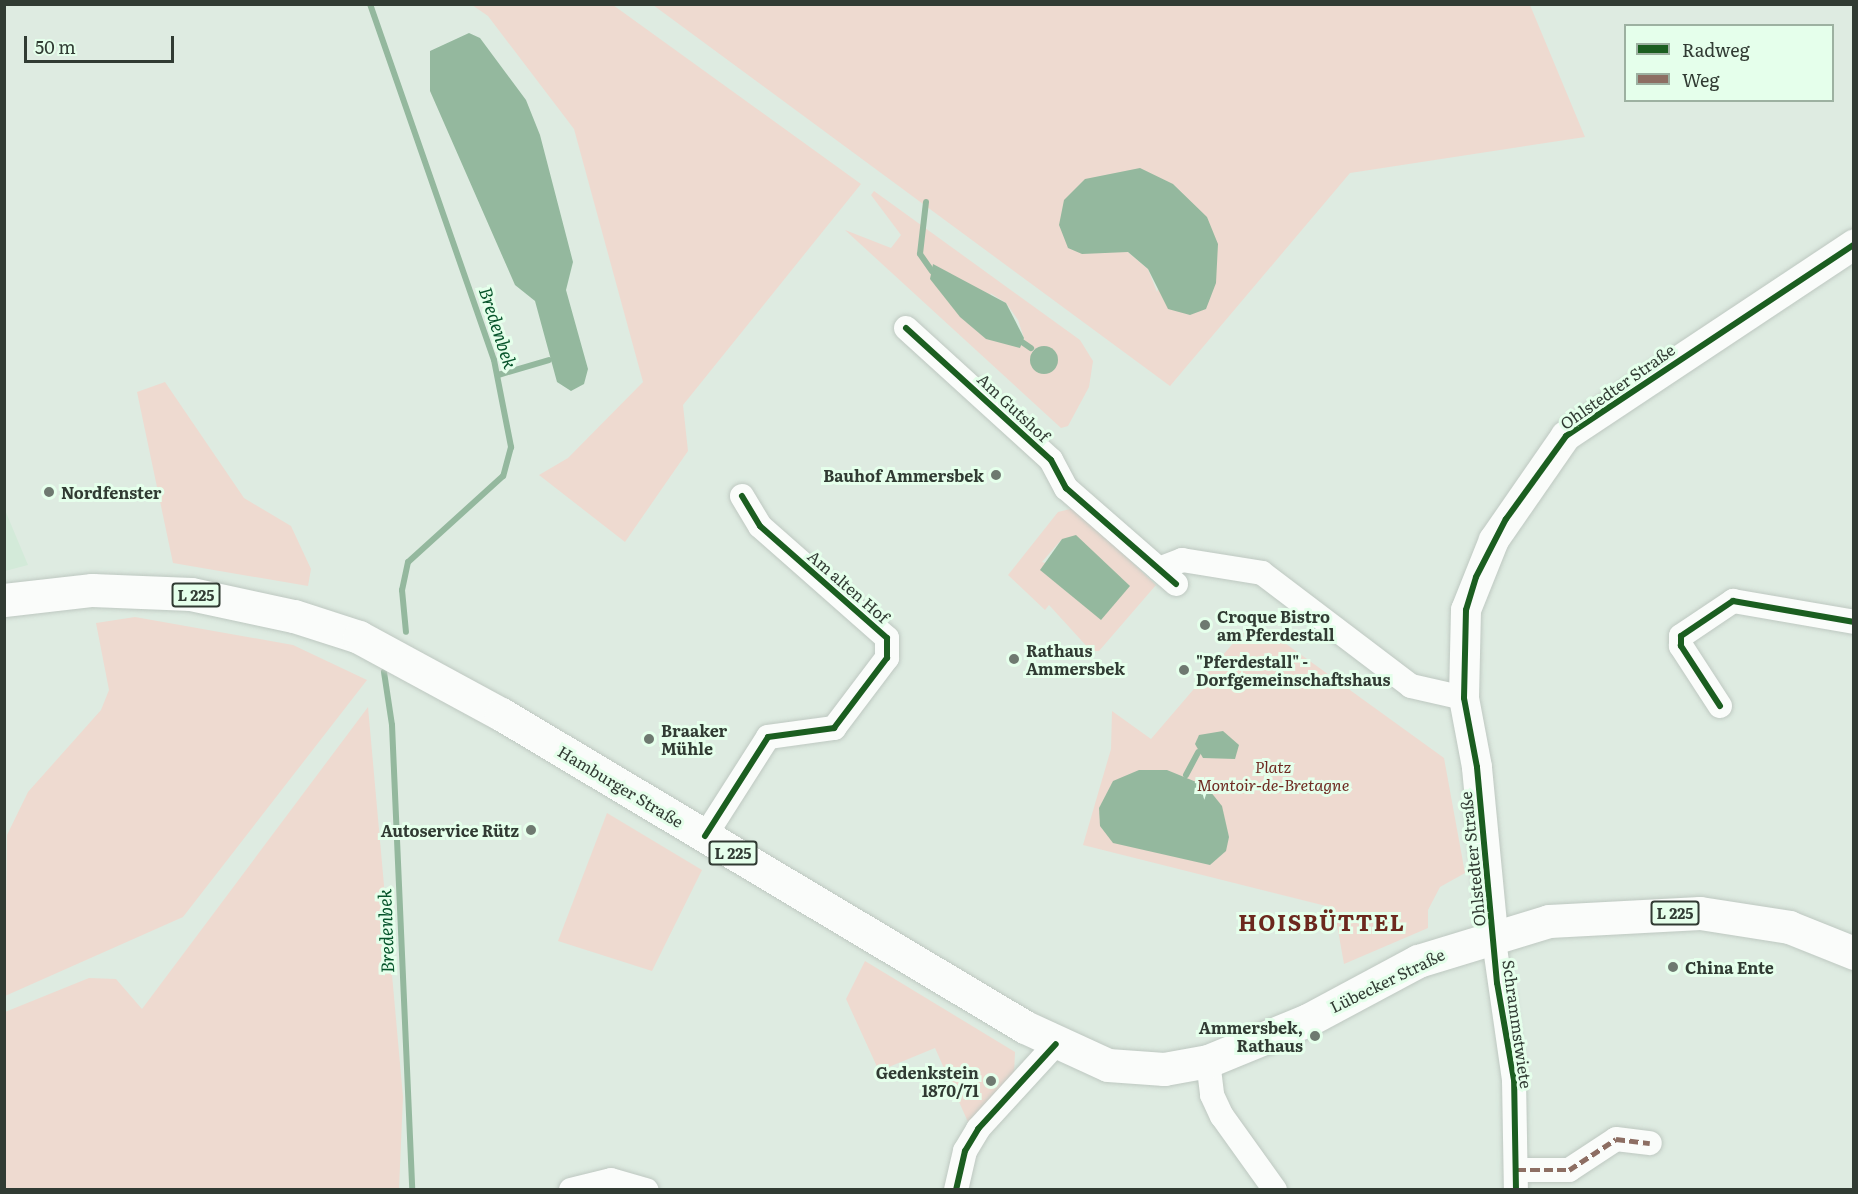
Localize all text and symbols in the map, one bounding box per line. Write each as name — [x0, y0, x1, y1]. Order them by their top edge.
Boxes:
scale bar — [27, 24, 177, 62]
legend — [1624, 24, 1834, 102]
text: 50 m — [35, 33, 76, 60]
text: Radweg — [1682, 36, 1750, 63]
text: Weg — [1682, 66, 1719, 93]
water label: Bredenbek — [475, 284, 521, 372]
street label: Ohlstedter Straße — [1556, 339, 1678, 433]
street label: Am Gutshof — [974, 369, 1054, 445]
place label: Bauhof Ammersbek — [823, 465, 984, 485]
marker: Bauhof Ammersbek — [989, 468, 1003, 482]
place label: Nordfenster — [61, 482, 161, 502]
marker: Nordfenster — [42, 485, 56, 499]
street label: Am alten Hof — [805, 546, 893, 626]
road number: L 225 — [170, 583, 222, 607]
place label: Croque Bistro am Pferdestall — [1217, 606, 1335, 644]
marker: Croque Bistro am Pferdestall — [1198, 618, 1212, 632]
place label: Rathaus Ammersbek — [1026, 640, 1125, 678]
place label: "Pferdestall" - Dorfgemeinschaftshaus — [1196, 651, 1390, 689]
marker: Rathaus Ammersbek — [1007, 652, 1021, 666]
marker: "Pferdestall" - Dorfgemeinschaftshaus — [1177, 663, 1191, 677]
place label: Braaker Mühle — [661, 720, 727, 758]
marker: Braaker Mühle — [642, 732, 656, 746]
street label: Hamburger Straße — [555, 741, 687, 831]
park label: Platz Montoir-de-Bretagne — [1197, 756, 1349, 794]
street label: Ohlstedter Straße — [1455, 791, 1489, 927]
place label: Autoservice Rütz — [381, 820, 519, 840]
marker: Autoservice Rütz — [524, 823, 538, 837]
road number: L 225 — [708, 841, 758, 865]
water label: Bredenbek — [374, 888, 398, 974]
road number: L 225 — [1650, 901, 1700, 925]
district label: HOISBÜTTEL — [1238, 909, 1406, 935]
street label: Lübecker Straße — [1327, 944, 1447, 1016]
place label: China Ente — [1685, 957, 1774, 977]
street label: Schrammstwiete — [1499, 958, 1537, 1090]
marker: China Ente — [1666, 960, 1680, 974]
place label: Ammersbek, Rathaus — [1199, 1017, 1303, 1055]
marker: Ammersbek, Rathaus — [1308, 1029, 1322, 1043]
place label: Gedenkstein 1870/71 — [876, 1062, 979, 1100]
marker: Gedenkstein 1870/71 — [984, 1074, 998, 1088]

